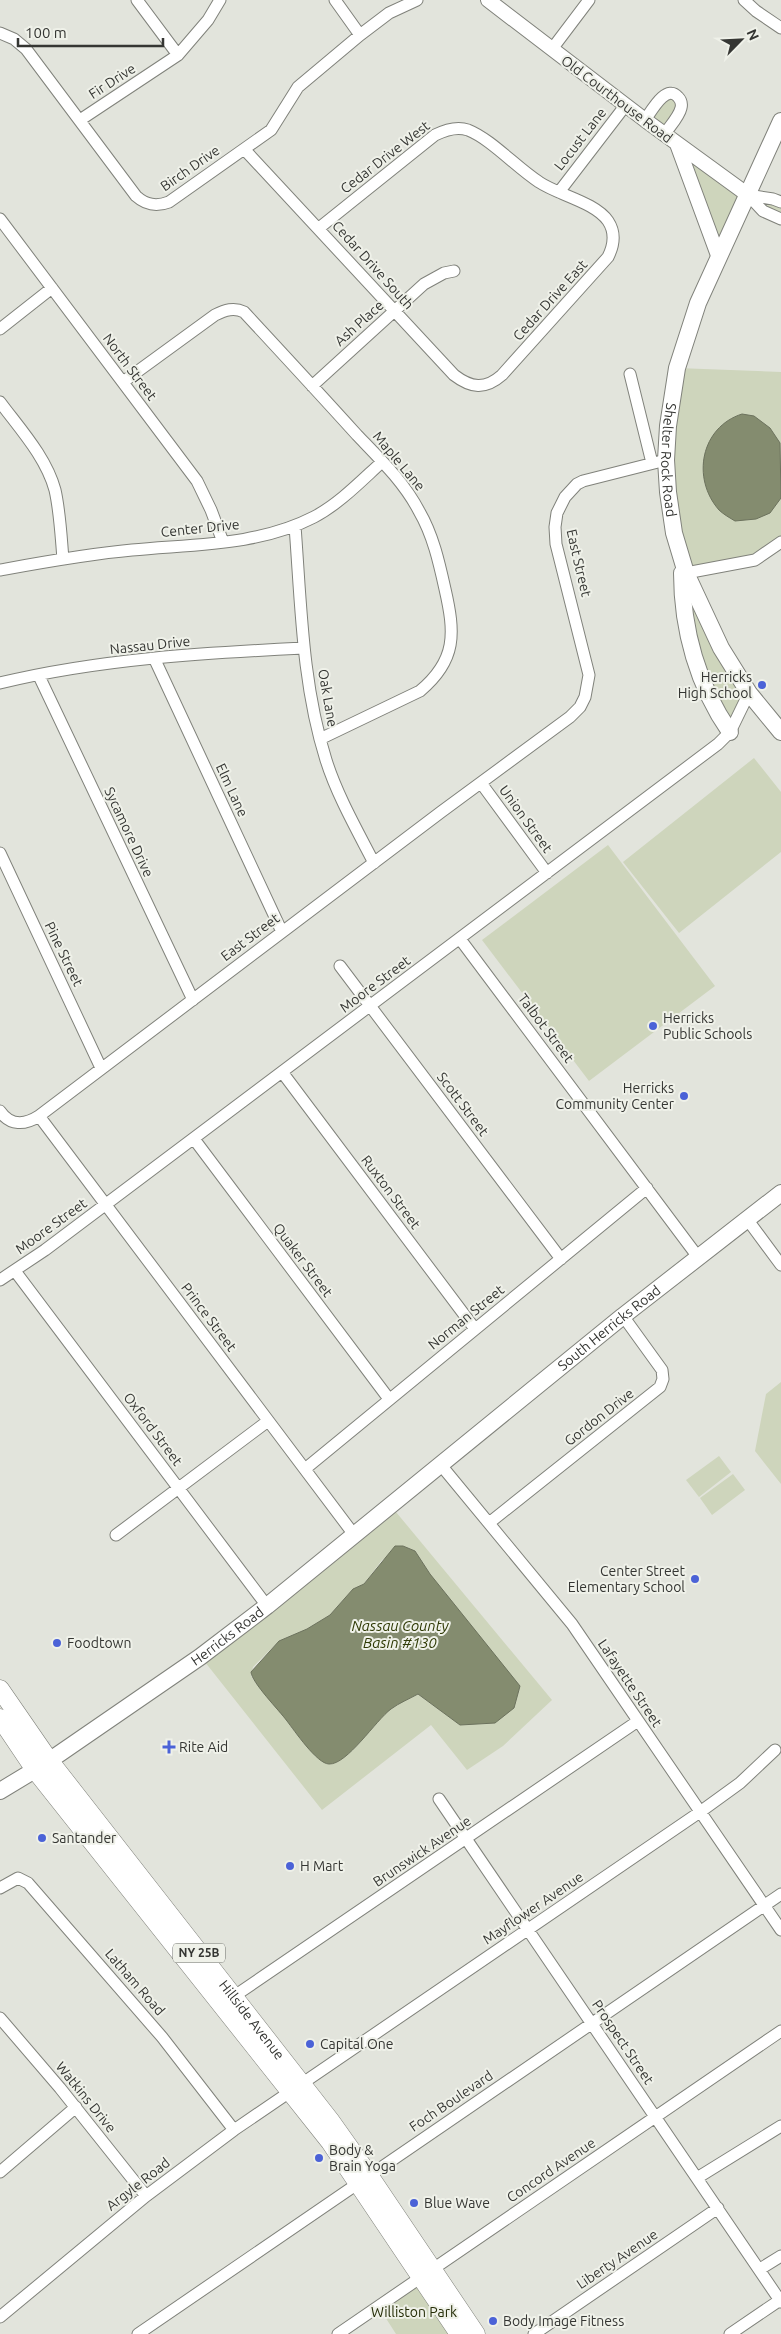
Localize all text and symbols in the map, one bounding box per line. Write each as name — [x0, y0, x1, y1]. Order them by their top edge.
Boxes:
scale bar — [18, 15, 162, 47]
north arrow — [716, 15, 766, 65]
text: 100 m — [25, 24, 67, 41]
text: N — [743, 27, 762, 43]
street label: Old Courthouse Road — [558, 52, 676, 146]
street label: Fir Drive — [86, 60, 138, 102]
street label: Locust Lane — [551, 105, 609, 173]
street label: Cedar Drive West — [337, 117, 433, 197]
street label: Birch Drive — [157, 142, 223, 194]
street label: Cedar Drive South — [329, 217, 417, 313]
street label: Cedar Drive East — [510, 256, 591, 344]
street label: Ash Place — [331, 297, 387, 349]
street label: North Street — [100, 331, 161, 404]
street label: Shelter Rock Road — [658, 402, 680, 518]
street label: Maple Lane — [370, 428, 428, 494]
street label: Center Drive — [160, 516, 240, 540]
street label: East Street — [563, 528, 595, 599]
street label: Nassau Drive — [109, 633, 191, 657]
street label: Oak Lane — [315, 668, 341, 728]
place label: Herricks High School — [678, 669, 752, 701]
marker: Herricks High School — [756, 679, 768, 691]
street label: Elm Lane — [213, 761, 251, 819]
street label: Union Street — [496, 782, 556, 856]
street label: Sycamore Drive — [101, 785, 157, 879]
street label: East Street — [218, 910, 283, 964]
street label: Pine Street — [42, 919, 87, 989]
street label: Moore Street — [337, 952, 414, 1016]
street label: Talbot Street — [515, 990, 577, 1066]
place label: Herricks Public Schools — [663, 1010, 752, 1042]
marker: Herricks Public Schools — [647, 1020, 659, 1032]
street label: Scott Street — [434, 1069, 492, 1139]
place label: Herricks Community Center — [555, 1080, 675, 1112]
marker: Herricks Community Center — [678, 1090, 690, 1102]
street label: Ruxton Street — [358, 1152, 424, 1232]
street label: Moore Street — [12, 1195, 90, 1257]
street label: Quaker Street — [270, 1220, 336, 1300]
street label: Prince Street — [178, 1280, 240, 1355]
street label: Norman Street — [425, 1281, 508, 1353]
street label: South Herricks Road — [555, 1282, 664, 1374]
street label: Gordon Drive — [561, 1385, 637, 1449]
street label: Oxford Street — [120, 1389, 186, 1469]
place label: Center Street Elementary School — [568, 1563, 685, 1595]
marker: Center Street Elementary School — [689, 1573, 701, 1585]
street label: Herricks Road — [188, 1604, 267, 1669]
water label: Nassau County Basin #130 — [351, 1617, 450, 1651]
place label: Foodtown — [67, 1635, 131, 1651]
street label: Lafayette Street — [595, 1636, 666, 1730]
marker: Foodtown — [51, 1637, 63, 1649]
place label: Rite Aid — [179, 1739, 228, 1755]
marker: Rite Aid — [163, 1741, 175, 1753]
street label: Brunswick Avenue — [370, 1812, 474, 1890]
place label: Santander — [52, 1830, 117, 1846]
marker: Santander — [36, 1832, 48, 1844]
place label: H Mart — [300, 1858, 344, 1874]
marker: H Mart — [284, 1860, 296, 1872]
street label: Mayflower Avenue — [480, 1869, 586, 1947]
road number: NY 25B — [173, 1944, 225, 1962]
street label: Latham Road — [102, 1946, 168, 2018]
street label: Hillside Avenue — [216, 1977, 288, 2063]
street label: Prospect Street — [589, 1997, 657, 2088]
place label: Capital One — [320, 2036, 394, 2052]
marker: Capital One — [304, 2038, 316, 2050]
street label: Watkins Drive — [53, 2058, 119, 2136]
street label: Foch Boulevard — [406, 2067, 496, 2135]
street label: Concord Avenue — [504, 2134, 598, 2206]
place label: Body & Brain Yoga — [329, 2142, 396, 2174]
marker: Body & Brain Yoga — [313, 2152, 325, 2164]
street label: Argyle Road — [103, 2154, 173, 2214]
place label: Blue Wave — [424, 2195, 490, 2211]
marker: Blue Wave — [408, 2197, 420, 2209]
street label: Liberty Avenue — [573, 2226, 661, 2292]
park label: Williston Park — [371, 2304, 457, 2320]
place label: Body Image Fitness — [503, 2313, 624, 2329]
marker: Body Image Fitness — [487, 2315, 499, 2327]

